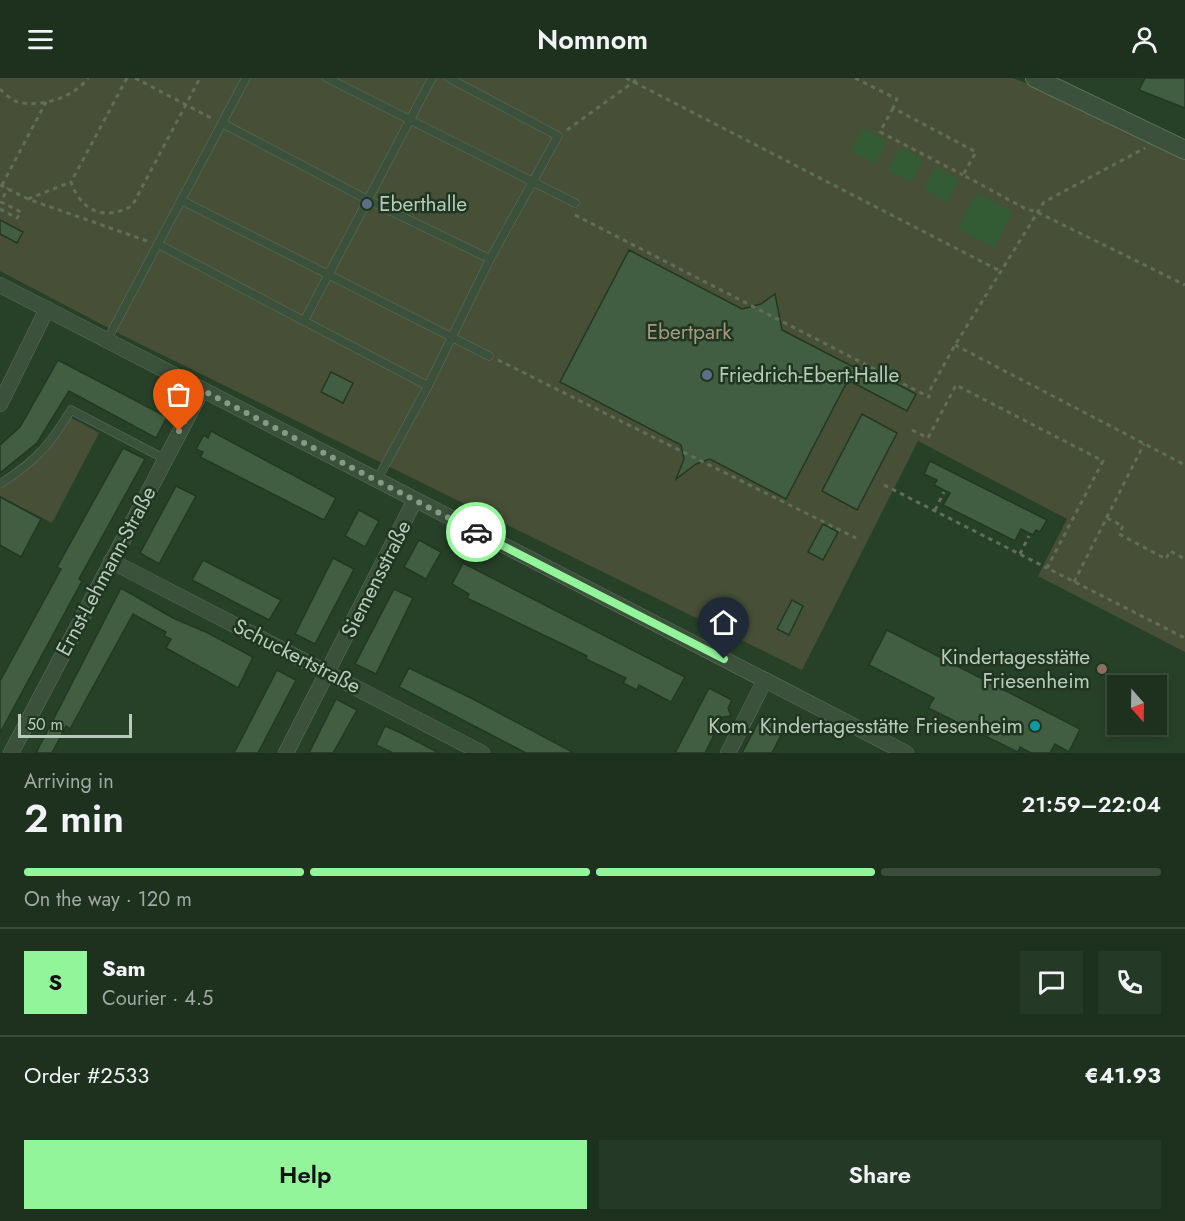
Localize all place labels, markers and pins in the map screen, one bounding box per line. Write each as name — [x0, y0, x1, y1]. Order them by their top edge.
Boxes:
place label: Eberthalle — [379, 189, 467, 219]
marker: Eberthalle — [360, 197, 374, 211]
place label: Friedrich-Ebert-Halle — [719, 360, 899, 390]
marker: Friedrich-Ebert-Halle — [700, 368, 714, 382]
pin — [153, 369, 204, 431]
pin — [698, 597, 749, 659]
place label: Kindertagesstätte Friesenheim — [941, 642, 1090, 696]
marker: Kindertagesstätte Friesenheim — [1095, 662, 1109, 676]
place label: Kom. Kindertagesstätte Friesenheim — [708, 711, 1023, 741]
marker: Kom. Kindertagesstätte Friesenheim — [1028, 719, 1042, 733]

